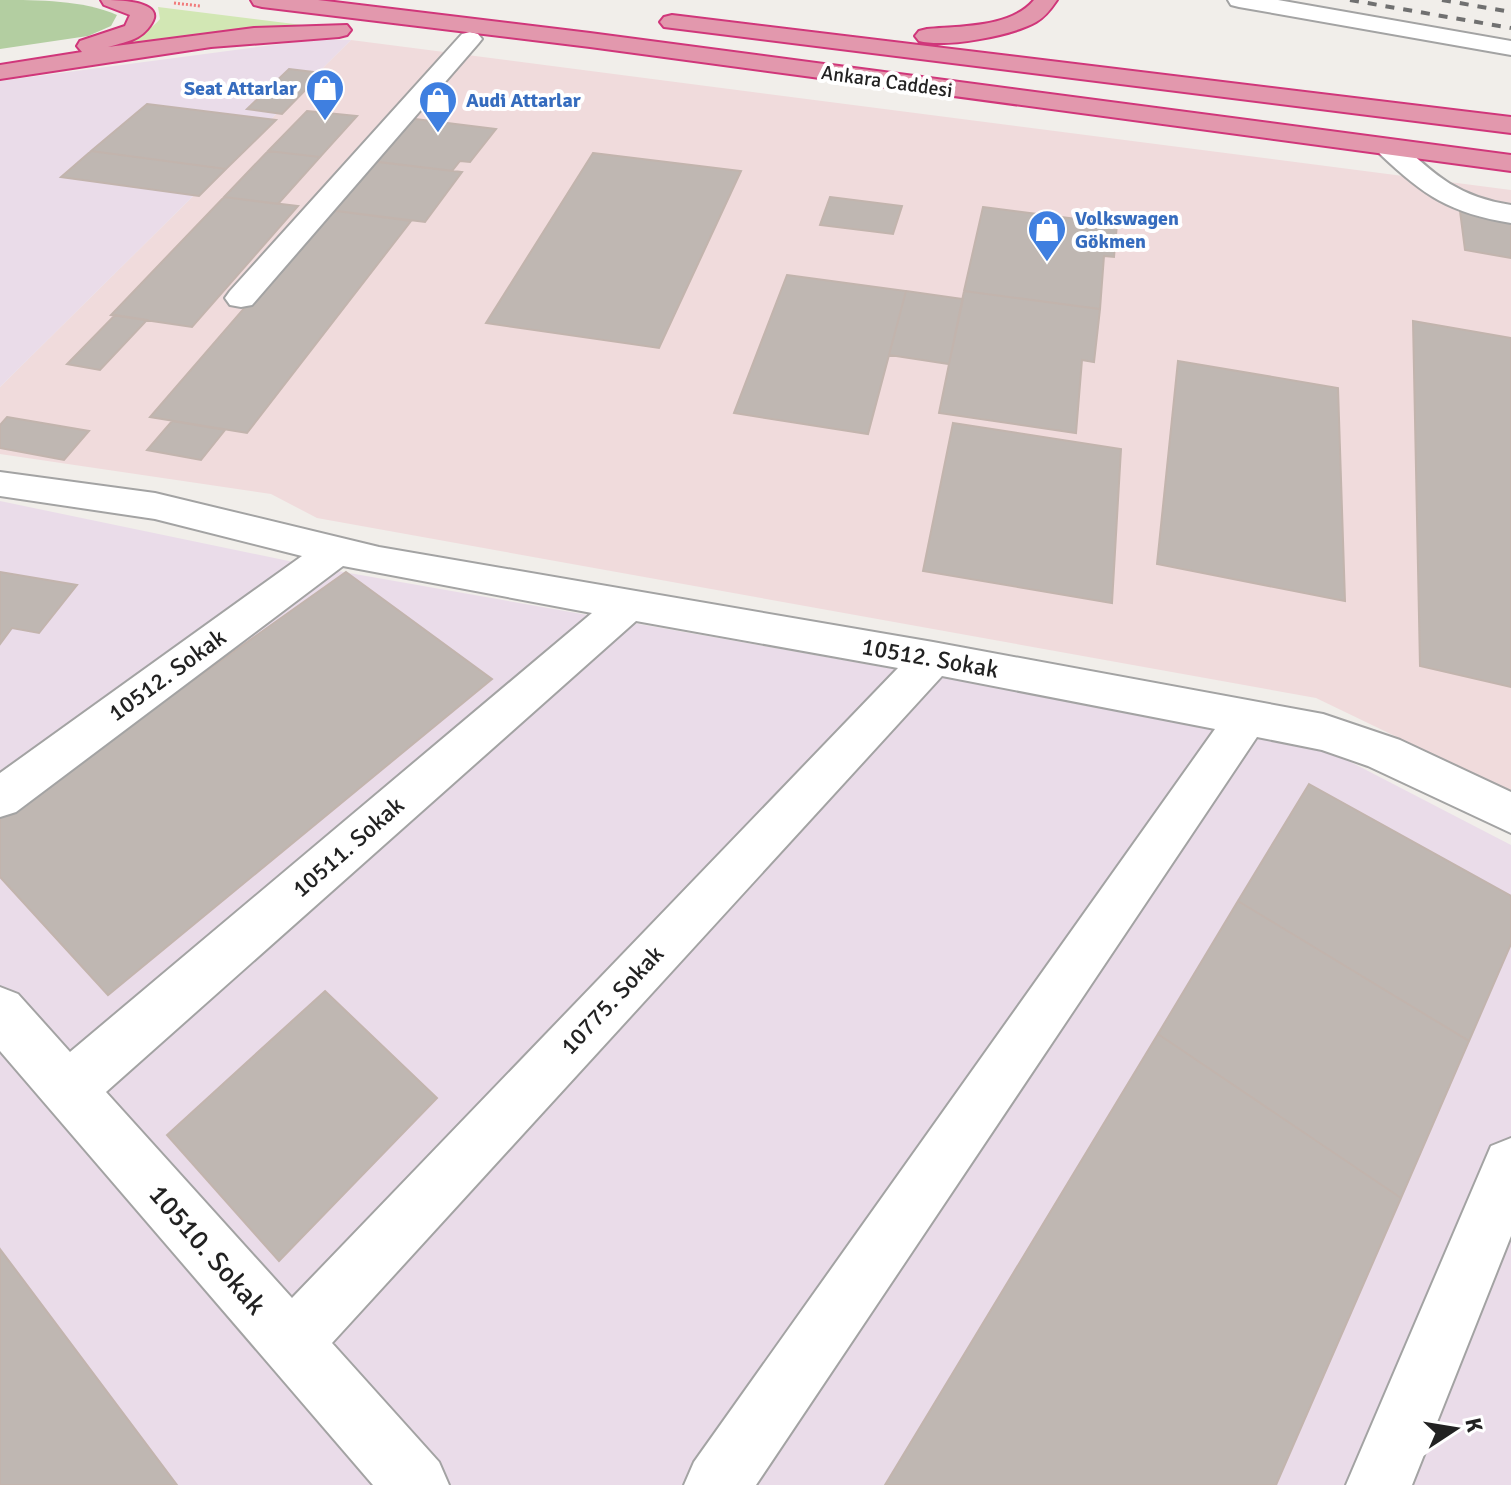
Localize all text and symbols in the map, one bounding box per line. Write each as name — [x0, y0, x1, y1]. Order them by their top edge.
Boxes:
street label: Ankara Caddesi — [820, 60, 954, 103]
shop icon: Seat Attarlar — [304, 67, 346, 122]
place label: Seat Attarlar — [184, 76, 297, 101]
shop icon: Audi Attarlar — [417, 79, 459, 134]
place label: Audi Attarlar — [466, 88, 581, 113]
place label: Volkswagen Gökmen — [1075, 206, 1179, 254]
shop icon: Volkswagen Gökmen — [1026, 208, 1068, 263]
street label: 10512. Sokak — [102, 622, 232, 728]
street label: 10512. Sokak — [859, 631, 1001, 685]
street label: 10511. Sokak — [286, 790, 410, 904]
street label: 10775. Sokak — [554, 939, 670, 1061]
street label: 10510. Sokak — [141, 1178, 273, 1322]
north arrow — [1415, 1389, 1495, 1469]
text: K — [1459, 1415, 1489, 1435]

